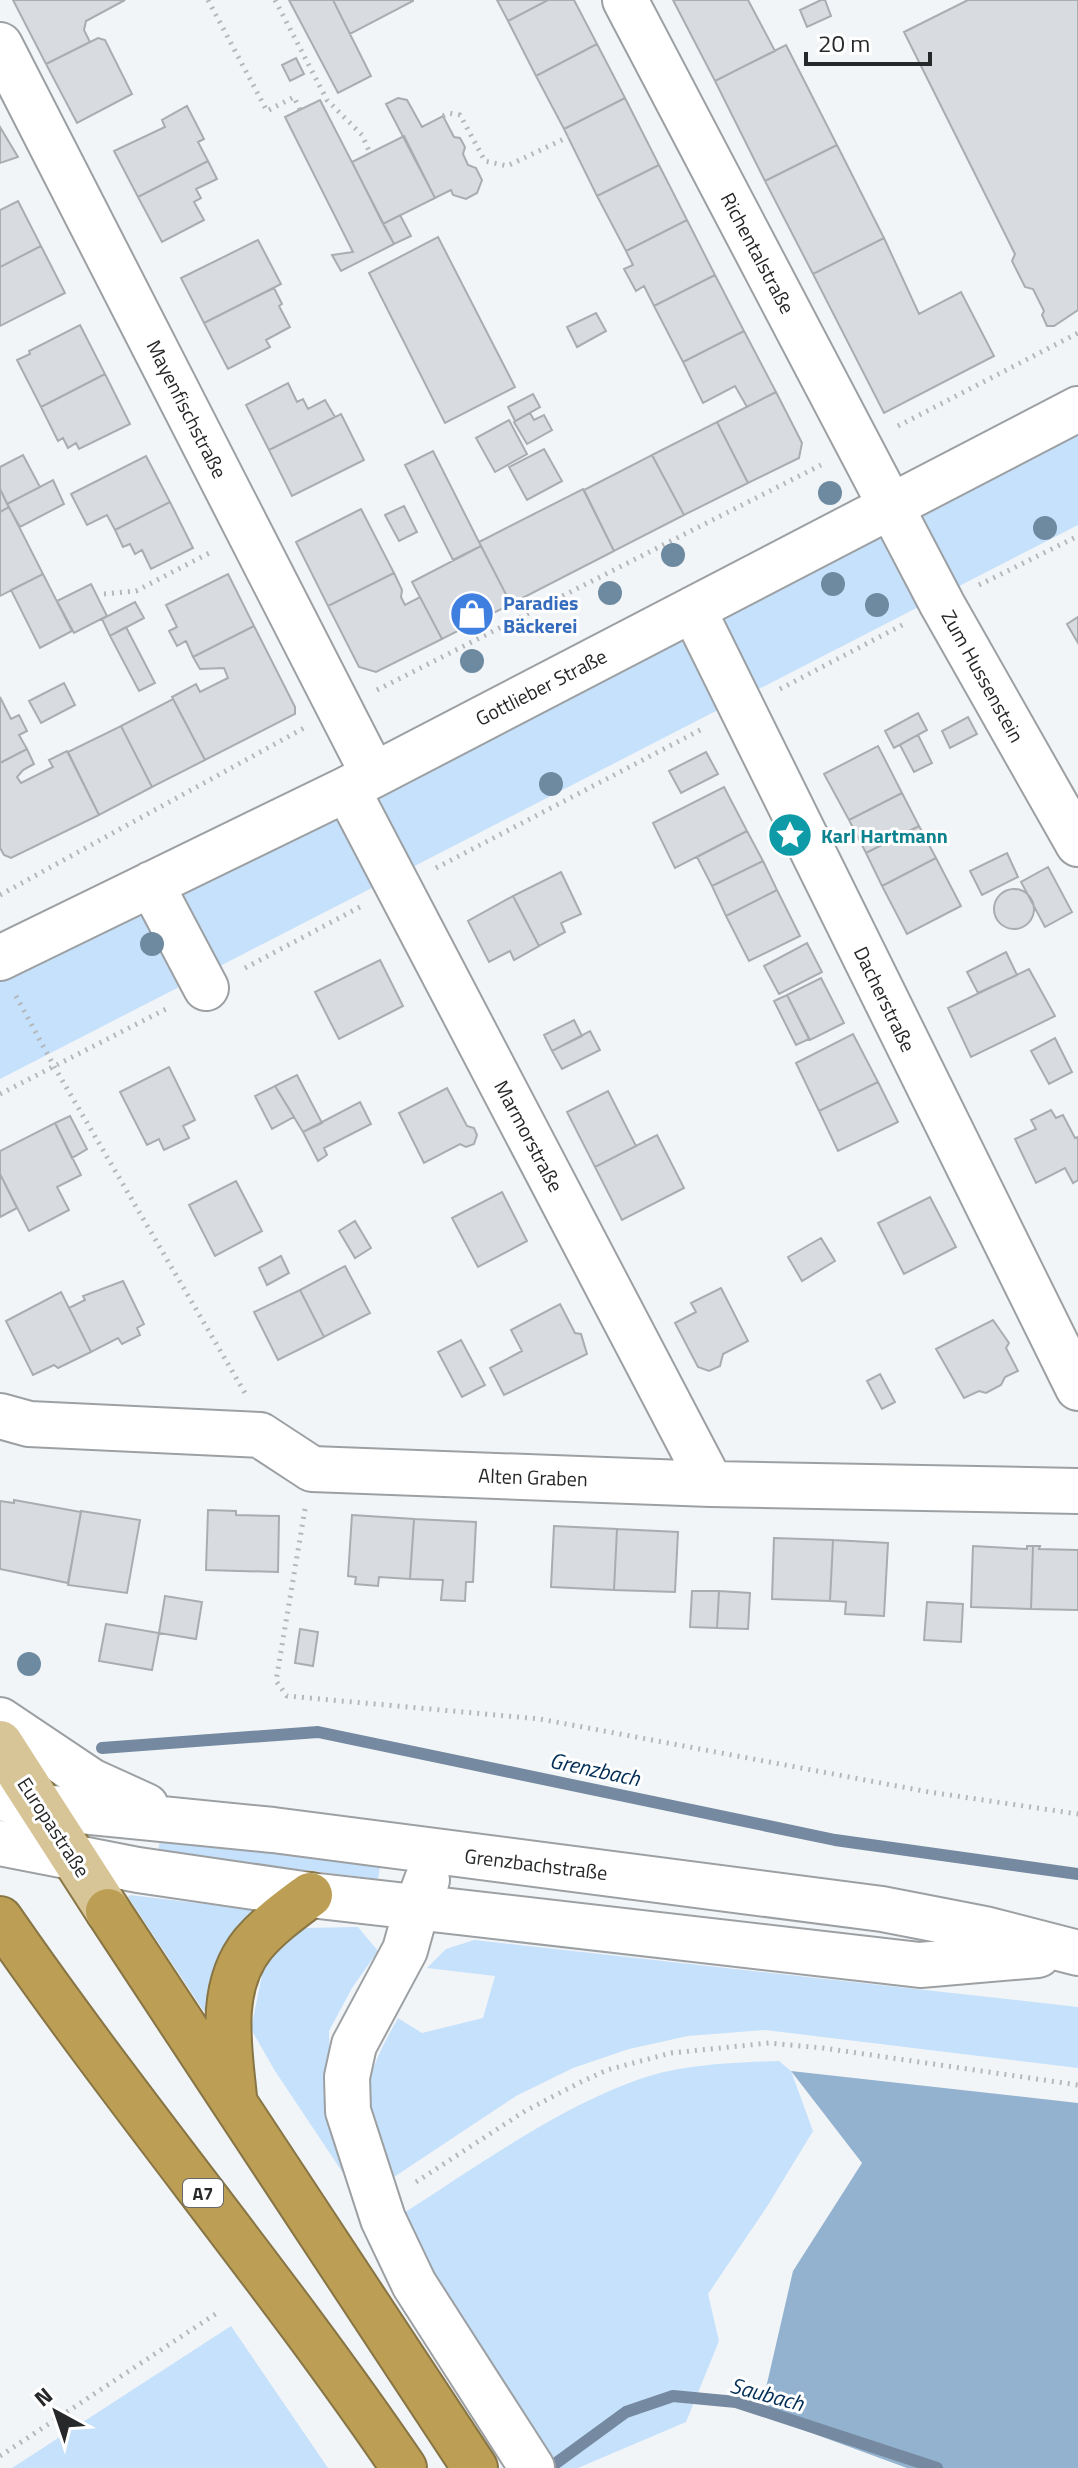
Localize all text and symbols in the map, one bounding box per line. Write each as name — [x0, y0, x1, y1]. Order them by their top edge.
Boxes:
scale bar — [806, 16, 930, 66]
text: 20 m — [818, 25, 870, 61]
street label: Richentalstraße — [713, 187, 803, 319]
street label: Mayenfischstraße — [139, 334, 235, 484]
place label: Paradies Bäckerei — [503, 587, 578, 641]
shop icon: Paradies Bäckerei — [448, 590, 496, 638]
street label: Zum Hussenstein — [934, 604, 1032, 748]
street label: Gottlieber Straße — [470, 640, 612, 734]
place icon: Karl Hartmann — [766, 811, 814, 859]
place label: Karl Hartmann — [821, 820, 948, 851]
street label: Dacherstraße — [846, 941, 924, 1057]
street label: Marmorstraße — [486, 1075, 572, 1197]
street label: Alten Graben — [478, 1460, 588, 1494]
water label: Grenzbach — [547, 1743, 644, 1795]
street label: Europastraße — [10, 1771, 98, 1883]
street label: Grenzbachstraße — [463, 1840, 609, 1888]
road number: A7 — [183, 2179, 223, 2207]
water label: Saubach — [726, 2368, 809, 2420]
north arrow — [16, 2372, 96, 2452]
text: N — [26, 2379, 60, 2415]

